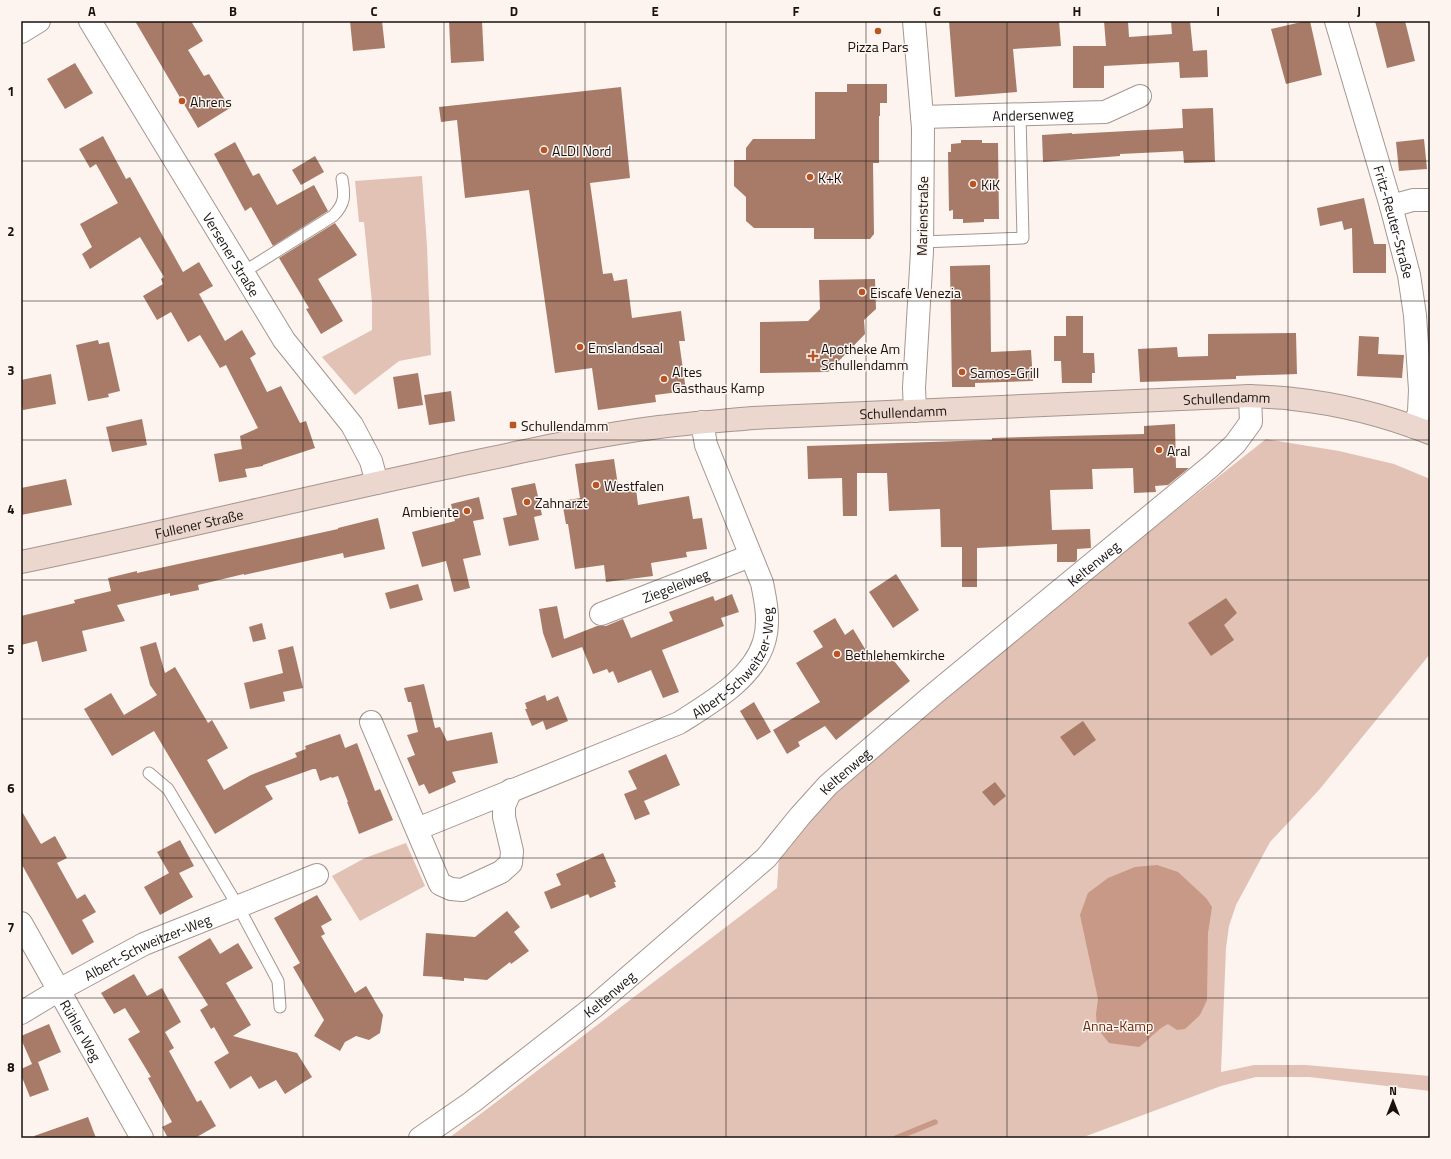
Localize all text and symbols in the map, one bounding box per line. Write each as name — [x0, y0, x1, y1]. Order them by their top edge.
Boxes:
text: A — [88, 1, 96, 21]
text: B — [229, 1, 237, 21]
text: C — [370, 1, 378, 21]
text: D — [510, 1, 518, 21]
text: E — [651, 1, 659, 21]
text: F — [793, 1, 800, 21]
text: G — [933, 1, 941, 21]
text: H — [1073, 1, 1081, 21]
text: I — [1216, 1, 1220, 21]
text: J — [1357, 1, 1361, 21]
marker: Pizza Pars — [873, 26, 883, 36]
place label: Pizza Pars — [848, 36, 908, 57]
text: 1 — [7, 81, 15, 101]
place label: Ahrens — [190, 91, 232, 112]
marker: Ahrens — [177, 96, 187, 106]
street label: Andersenweg — [992, 102, 1074, 126]
place label: ALDI Nord — [552, 140, 611, 161]
marker: ALDI Nord — [539, 145, 549, 155]
street label: Fritz-Reuter-Straße — [1369, 163, 1420, 280]
place label: K+K — [818, 167, 842, 188]
marker: K+K — [805, 172, 815, 182]
place label: KiK — [981, 174, 1000, 195]
street label: Marienstraße — [911, 176, 933, 256]
marker: KiK — [968, 179, 978, 189]
street label: Versener Straße — [198, 208, 266, 300]
text: 2 — [7, 221, 15, 241]
place label: Eiscafe Venezia — [870, 282, 961, 303]
marker: Eiscafe Venezia — [857, 287, 867, 297]
place label: Emslandsaal — [588, 337, 663, 358]
place label: Apotheke Am Schullendamm — [821, 338, 909, 375]
marker: Emslandsaal — [575, 342, 585, 352]
marker: Apotheke Am Schullendamm — [808, 351, 818, 361]
text: 3 — [7, 360, 15, 380]
place label: Altes Gasthaus Kamp — [672, 361, 765, 398]
place label: Samos-Grill — [970, 362, 1039, 383]
marker: Samos-Grill — [957, 367, 967, 377]
marker: Altes Gasthaus Kamp — [659, 374, 669, 384]
street label: Schullendamm — [1183, 385, 1271, 409]
street label: Schullendamm — [859, 399, 947, 424]
place label: Schullendamm — [521, 415, 609, 436]
marker: Schullendamm — [508, 420, 518, 430]
place label: Aral — [1167, 440, 1190, 461]
marker: Aral — [1154, 445, 1164, 455]
place label: Westfalen — [604, 475, 664, 496]
marker: Westfalen — [591, 480, 601, 490]
place label: Zahnarzt — [535, 492, 588, 513]
marker: Zahnarzt — [522, 497, 532, 507]
text: 4 — [7, 499, 15, 519]
place label: Ambiente — [402, 501, 459, 522]
street label: Fullener Straße — [153, 503, 245, 543]
marker: Ambiente — [462, 506, 472, 516]
street label: Keltenweg — [1062, 535, 1124, 591]
street label: Ziegeleiweg — [639, 562, 712, 608]
street label: Albert-Schweitzer-Weg — [687, 607, 778, 723]
text: 5 — [7, 639, 15, 659]
place label: Bethlehemkirche — [845, 644, 945, 665]
marker: Bethlehemkirche — [832, 649, 842, 659]
street label: Keltenweg — [814, 743, 875, 799]
text: 6 — [7, 778, 15, 798]
street label: Albert-Schweitzer-Weg — [80, 908, 214, 985]
text: 7 — [7, 917, 15, 937]
street label: Keltenweg — [579, 965, 640, 1022]
street label: Rühler Weg — [55, 995, 107, 1065]
park label: Anna-Kamp — [1083, 1015, 1153, 1036]
text: 8 — [7, 1057, 15, 1077]
north arrow — [1373, 1081, 1413, 1121]
text: N — [1389, 1083, 1397, 1099]

